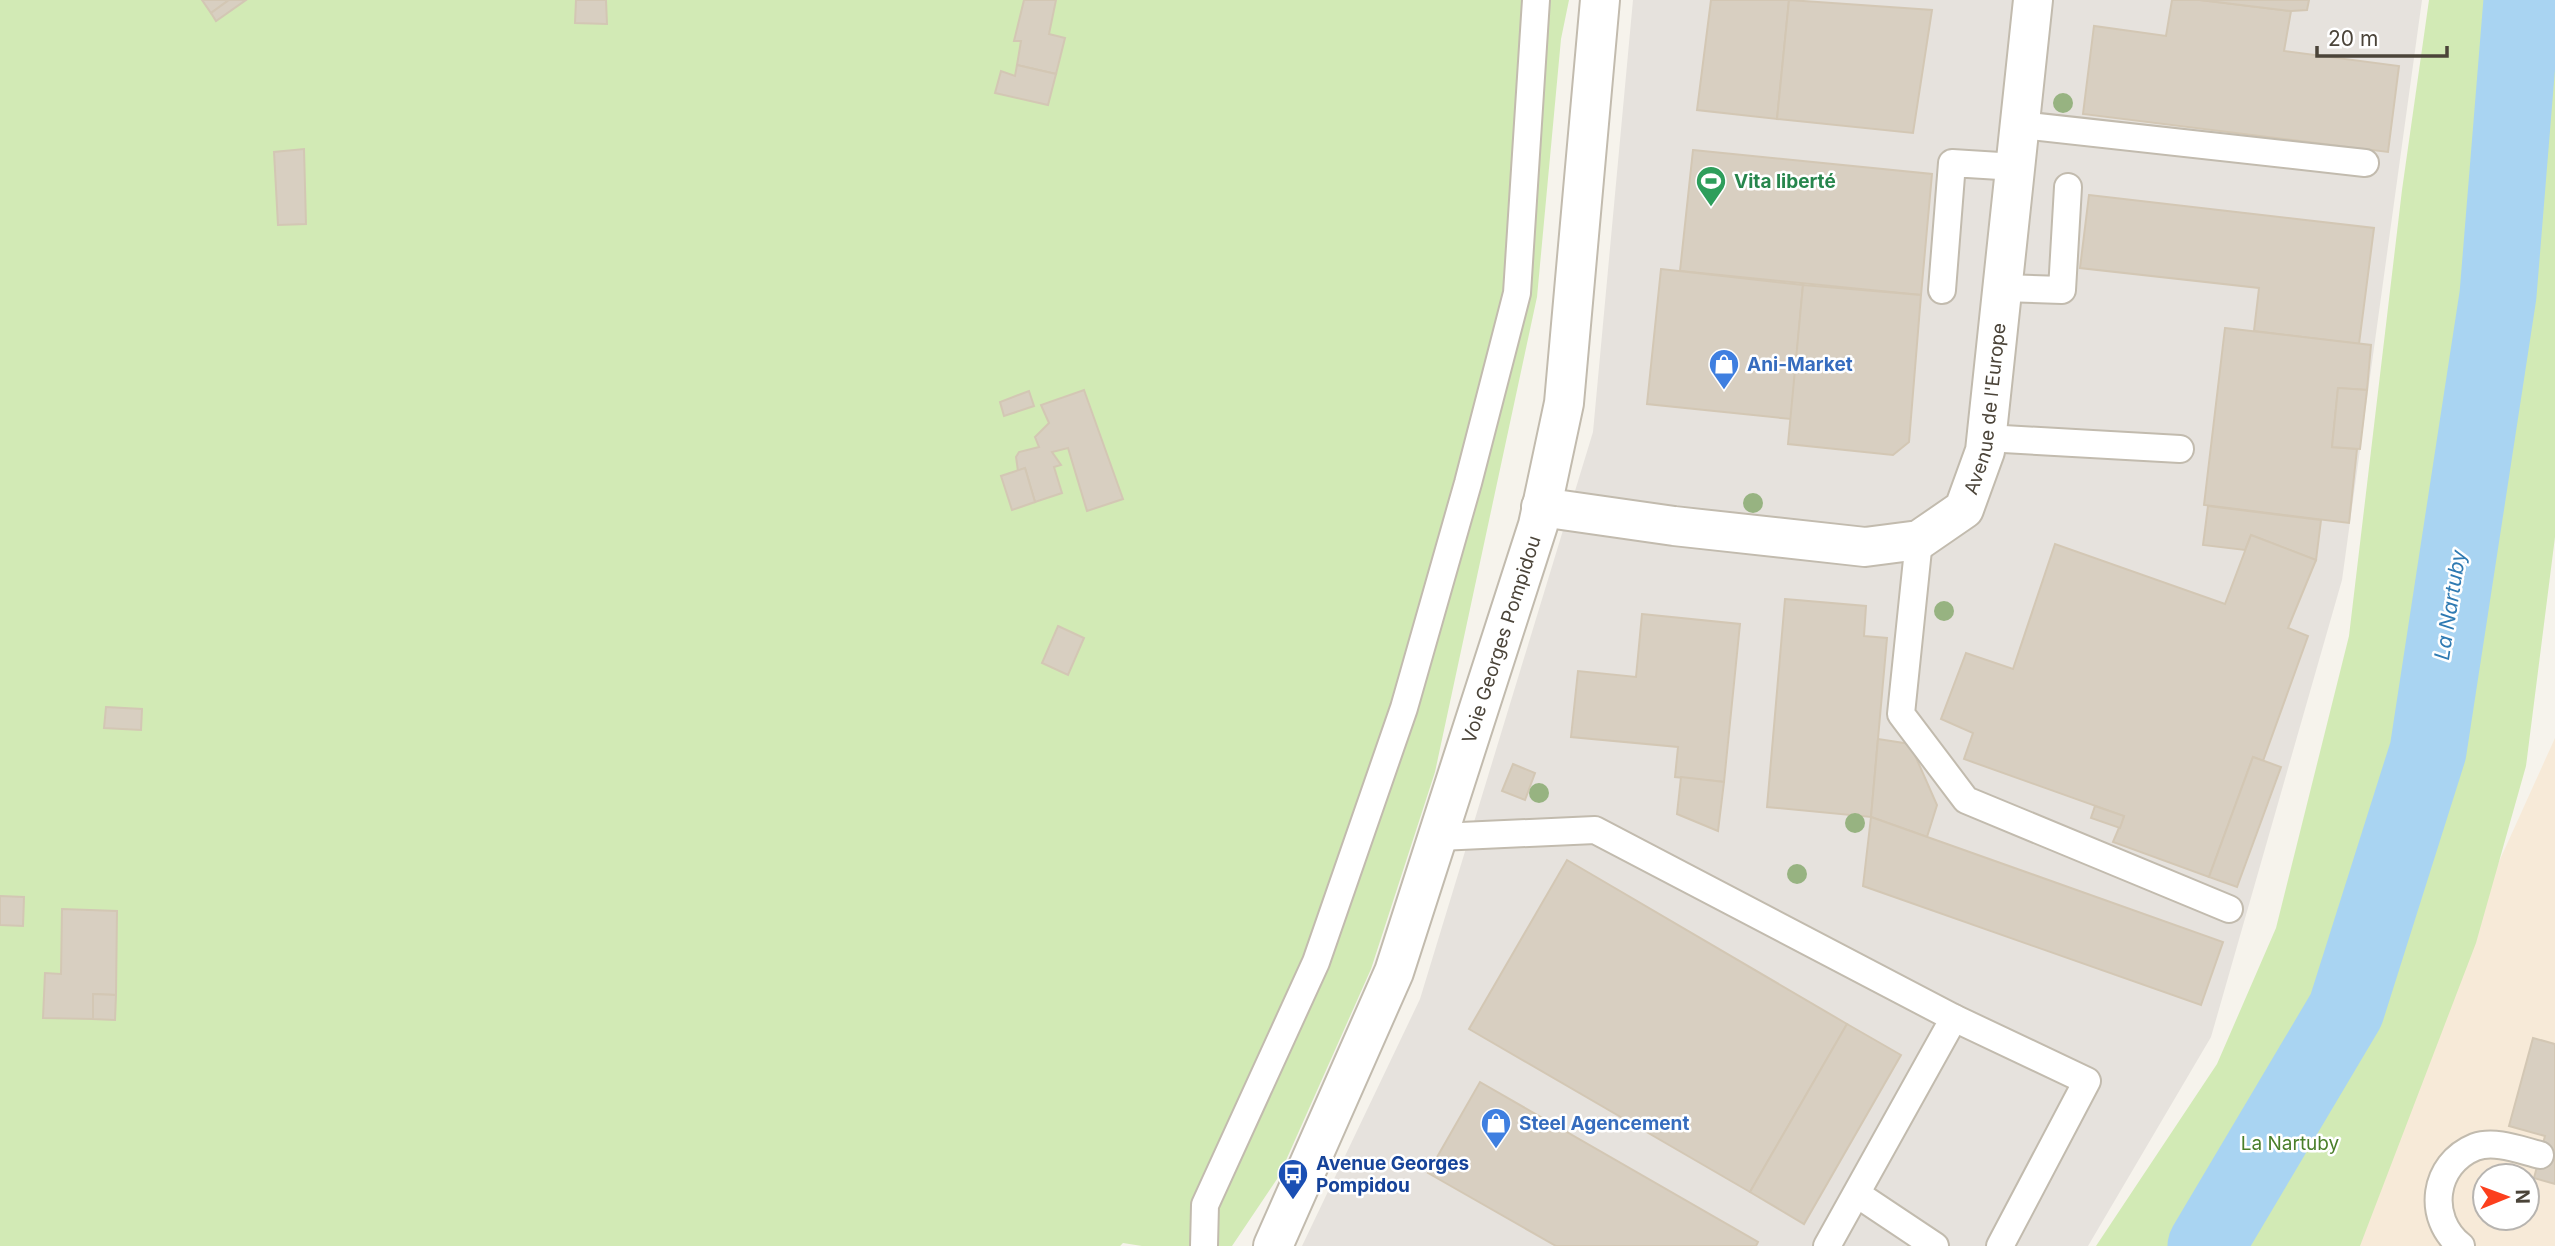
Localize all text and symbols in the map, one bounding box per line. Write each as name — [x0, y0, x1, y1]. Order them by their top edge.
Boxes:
scale bar — [2317, 14, 2446, 58]
text: 20 m — [2328, 26, 2378, 51]
sports icon: Vita liberté — [1694, 164, 1728, 208]
place label: Vita liberté — [1734, 170, 1836, 193]
street label: Avenue de l'Europe — [1959, 322, 2010, 498]
shop icon: Ani-Market — [1707, 347, 1741, 391]
place label: Ani-Market — [1747, 353, 1853, 376]
street label: Voie Georges Pompidou — [1457, 533, 1545, 746]
water label: La Nartuby — [2429, 547, 2471, 662]
shop icon: Steel Agencement — [1479, 1106, 1513, 1150]
place label: Steel Agencement — [1519, 1112, 1689, 1135]
park label: La Nartuby — [2241, 1132, 2340, 1155]
place label: Avenue Georges Pompidou — [1316, 1152, 1469, 1197]
bus stop icon: Avenue Georges Pompidou — [1276, 1157, 1310, 1201]
north arrow — [2471, 1162, 2541, 1232]
text: N — [2511, 1189, 2534, 1204]

